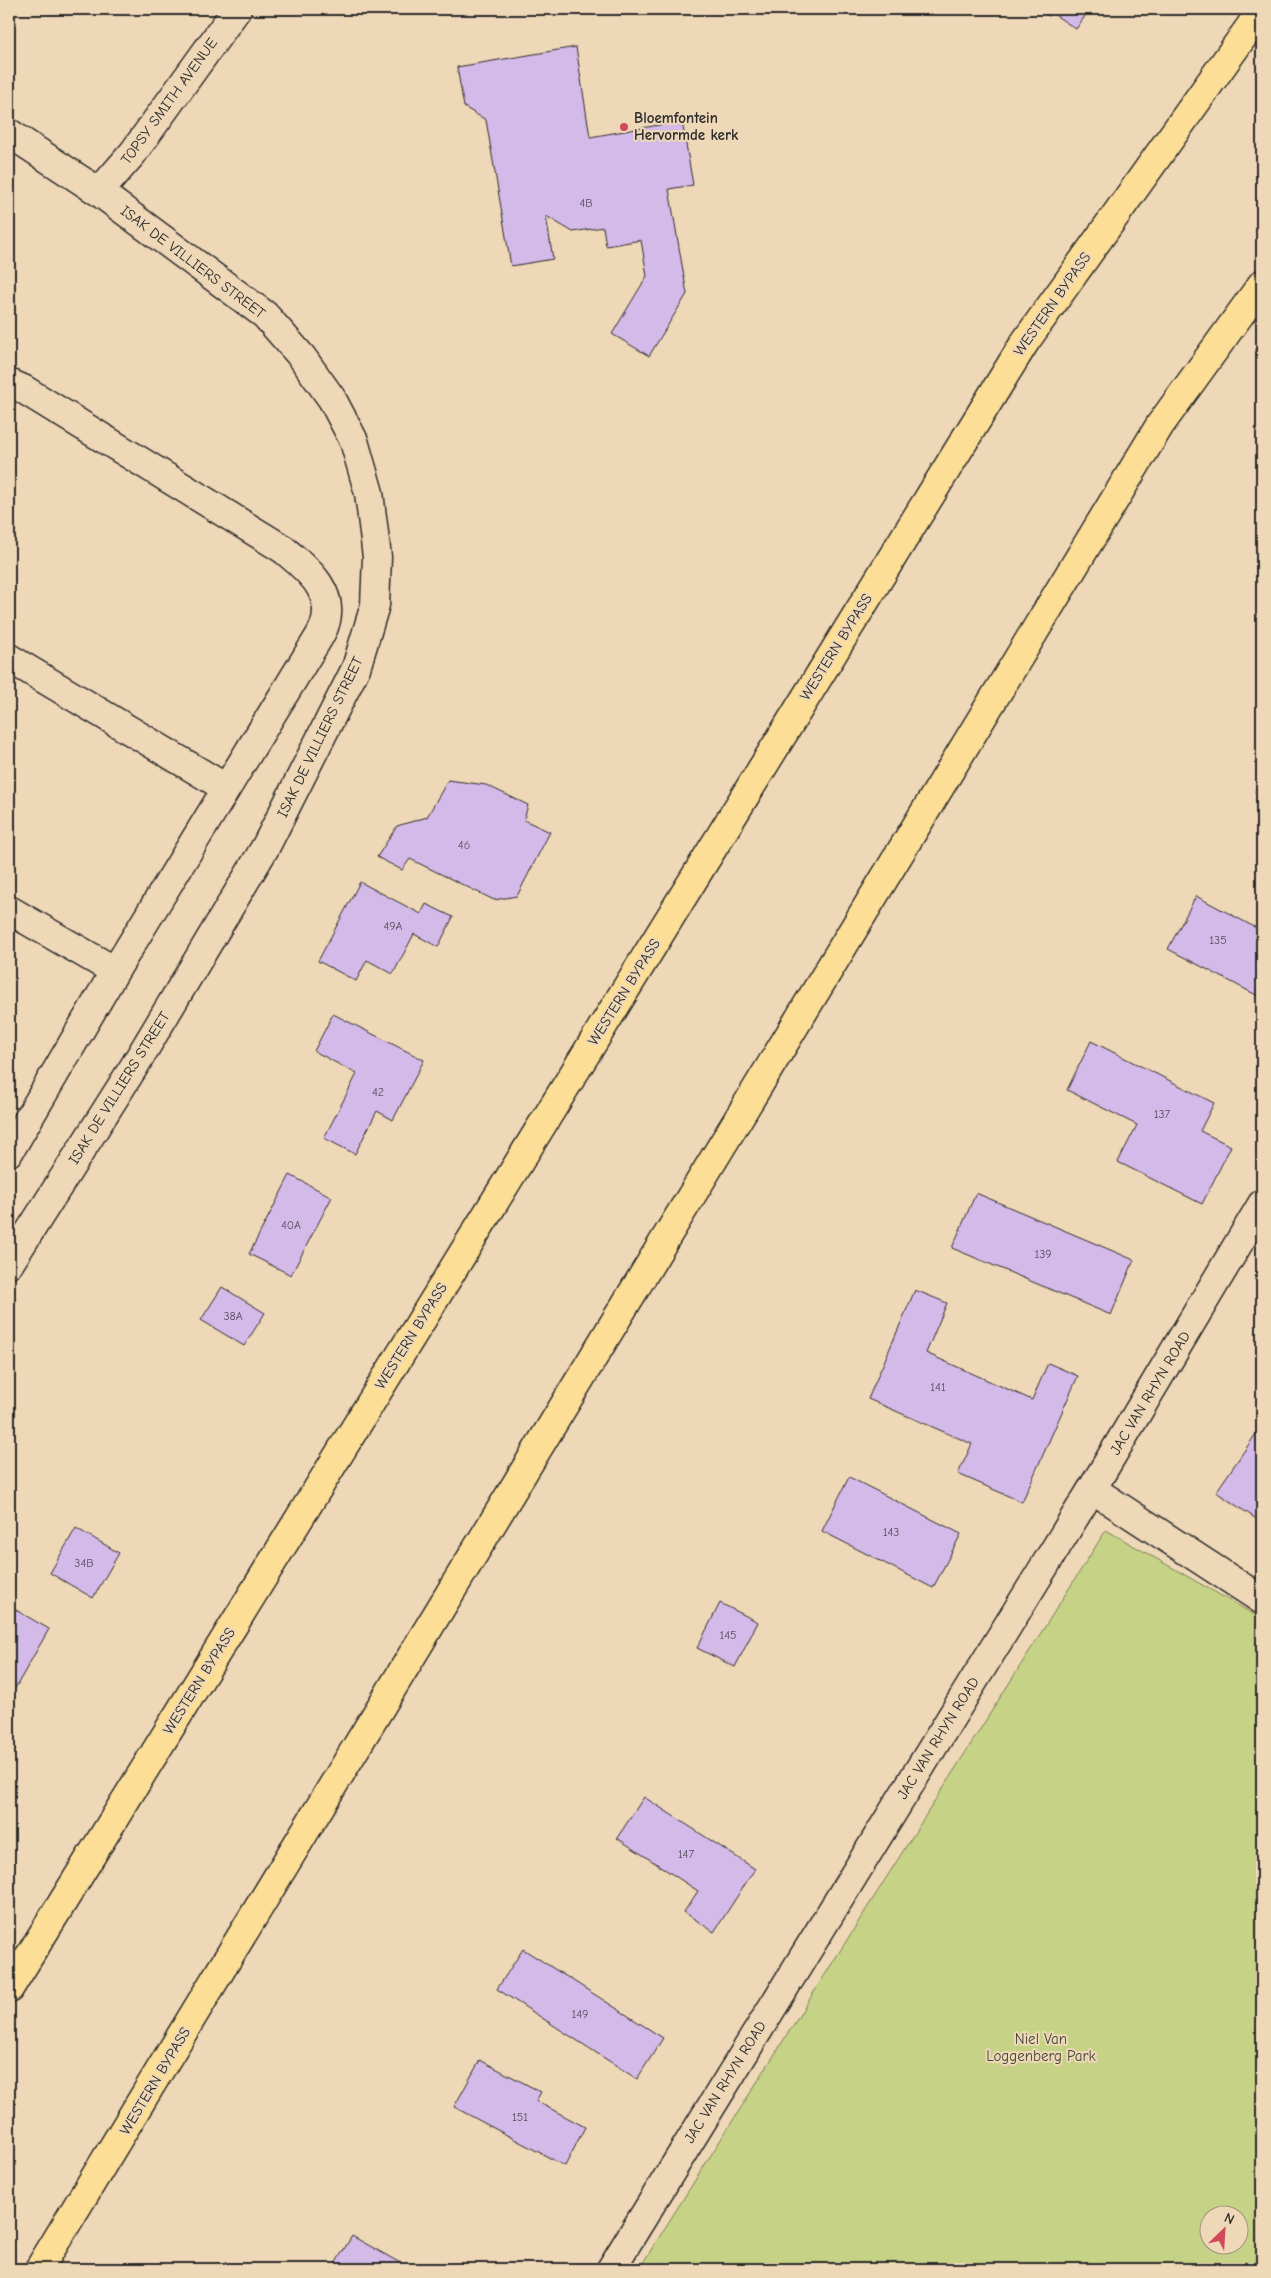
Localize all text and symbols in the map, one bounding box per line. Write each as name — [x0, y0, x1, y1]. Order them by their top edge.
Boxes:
street label: TOPSY SMITH AVENUE — [117, 34, 221, 168]
place label: Bloemfontein Hervormde kerk — [634, 109, 739, 144]
marker: Bloemfontein Hervormde kerk — [618, 121, 630, 133]
house number: 4B — [579, 196, 593, 210]
street label: ISAK DE VILLIERS STREET — [117, 202, 269, 322]
street label: WESTERN BYPASS — [1010, 249, 1094, 359]
street label: WESTERN BYPASS — [796, 590, 876, 704]
street label: ISAK DE VILLIERS STREET — [273, 653, 367, 820]
house number: 46 — [458, 838, 470, 852]
house number: 49A — [383, 919, 403, 933]
house number: 135 — [1209, 933, 1227, 947]
street label: WESTERN BYPASS — [584, 935, 664, 1049]
street label: ISAK DE VILLIERS STREET — [65, 1008, 174, 1168]
house number: 42 — [372, 1085, 384, 1099]
house number: 137 — [1154, 1107, 1171, 1121]
house number: 40A — [281, 1218, 301, 1232]
house number: 139 — [1034, 1247, 1052, 1261]
street label: WESTERN BYPASS — [371, 1279, 451, 1393]
house number: 38A — [223, 1309, 243, 1323]
street label: JAC VAN RHYN ROAD — [1106, 1328, 1194, 1458]
house number: 141 — [930, 1380, 946, 1394]
house number: 143 — [883, 1525, 899, 1539]
house number: 34B — [74, 1556, 94, 1570]
street label: WESTERN BYPASS — [159, 1624, 239, 1738]
house number: 145 — [719, 1628, 737, 1642]
street label: JAC VAN RHYN ROAD — [893, 1674, 983, 1802]
house number: 147 — [678, 1847, 694, 1861]
house number: 149 — [572, 2007, 588, 2021]
street label: JAC VAN RHYN ROAD — [680, 2018, 770, 2146]
street label: WESTERN BYPASS — [116, 2024, 194, 2138]
park label: Niel Van Loggenberg Park — [986, 2030, 1097, 2065]
house number: 151 — [512, 2110, 528, 2124]
north arrow — [1198, 2206, 1248, 2256]
text: N — [1222, 2209, 1237, 2228]

